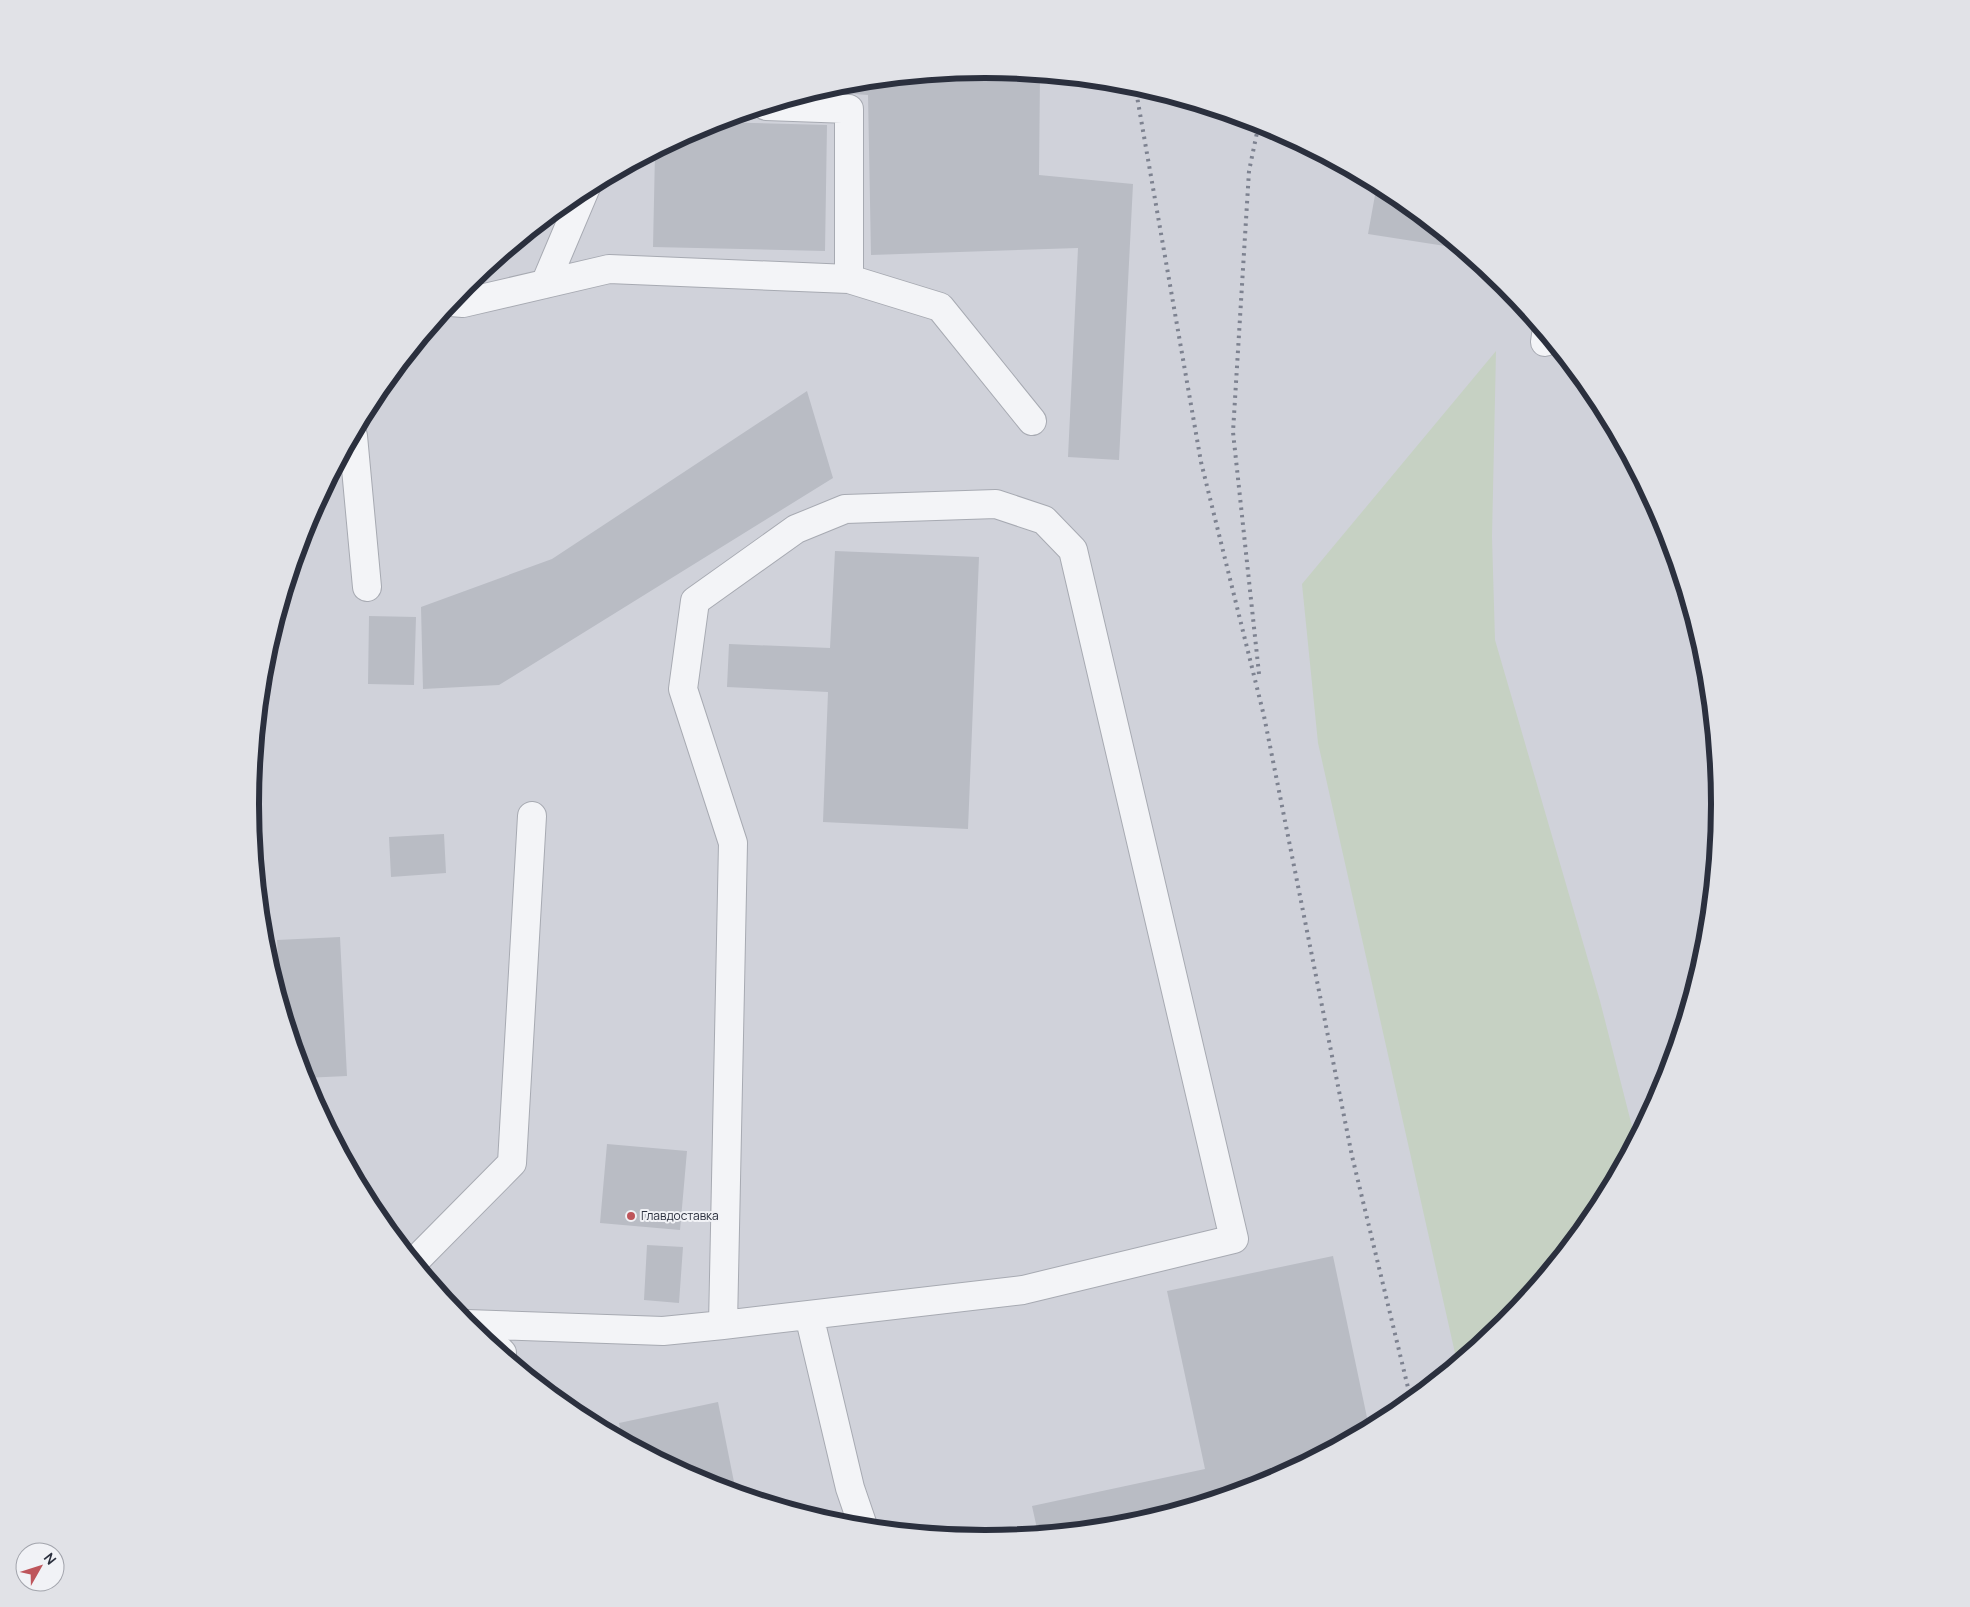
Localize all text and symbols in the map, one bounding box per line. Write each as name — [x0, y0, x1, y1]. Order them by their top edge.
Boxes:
place label: Главдоставка — [641, 1207, 719, 1224]
marker: Главдоставка — [625, 1210, 637, 1222]
north arrow — [15, 1542, 65, 1592]
text: N — [40, 1549, 61, 1568]

